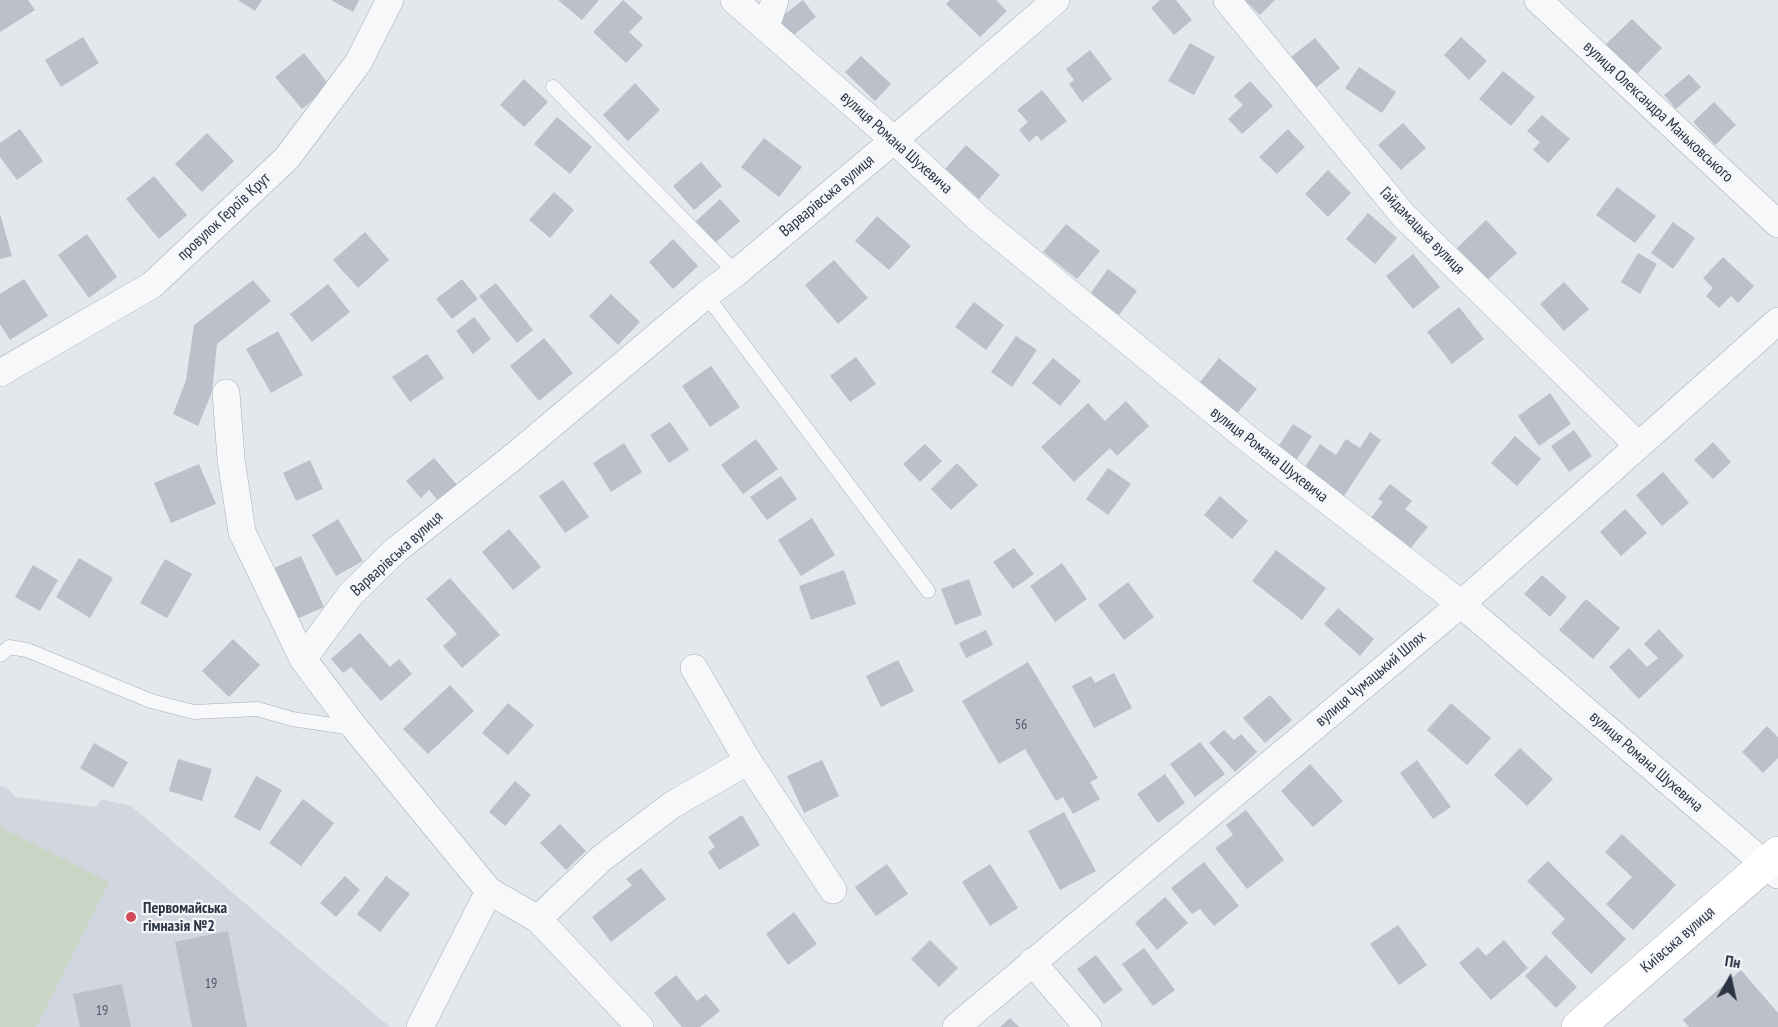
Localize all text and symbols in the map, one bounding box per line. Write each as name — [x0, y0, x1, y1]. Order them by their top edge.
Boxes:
street label: вулиця Олександра Маньковського — [1579, 37, 1737, 187]
street label: вулиця Романа Шухевича — [836, 88, 956, 198]
street label: Варварівська вулиця — [776, 151, 878, 241]
street label: провулок Героїв Крут — [173, 169, 275, 265]
street label: Гайдамацька вулиця — [1375, 183, 1469, 279]
street label: вулиця Романа Шухевича — [1206, 403, 1332, 507]
street label: Варварівська вулиця — [347, 508, 447, 600]
street label: вулиця Чумацький Шлях — [1312, 627, 1430, 731]
street label: вулиця Романа Шухевича — [1585, 708, 1707, 816]
house number: 56 — [1015, 717, 1027, 733]
place label: Первомайська гімназія №2 — [143, 898, 227, 936]
street label: Київська вулиця — [1637, 903, 1719, 977]
marker: Первомайська гімназія №2 — [124, 910, 138, 924]
north arrow — [1700, 949, 1760, 1009]
text: Пн — [1724, 950, 1742, 972]
house number: 19 — [205, 976, 217, 992]
house number: 19 — [96, 1003, 108, 1019]

